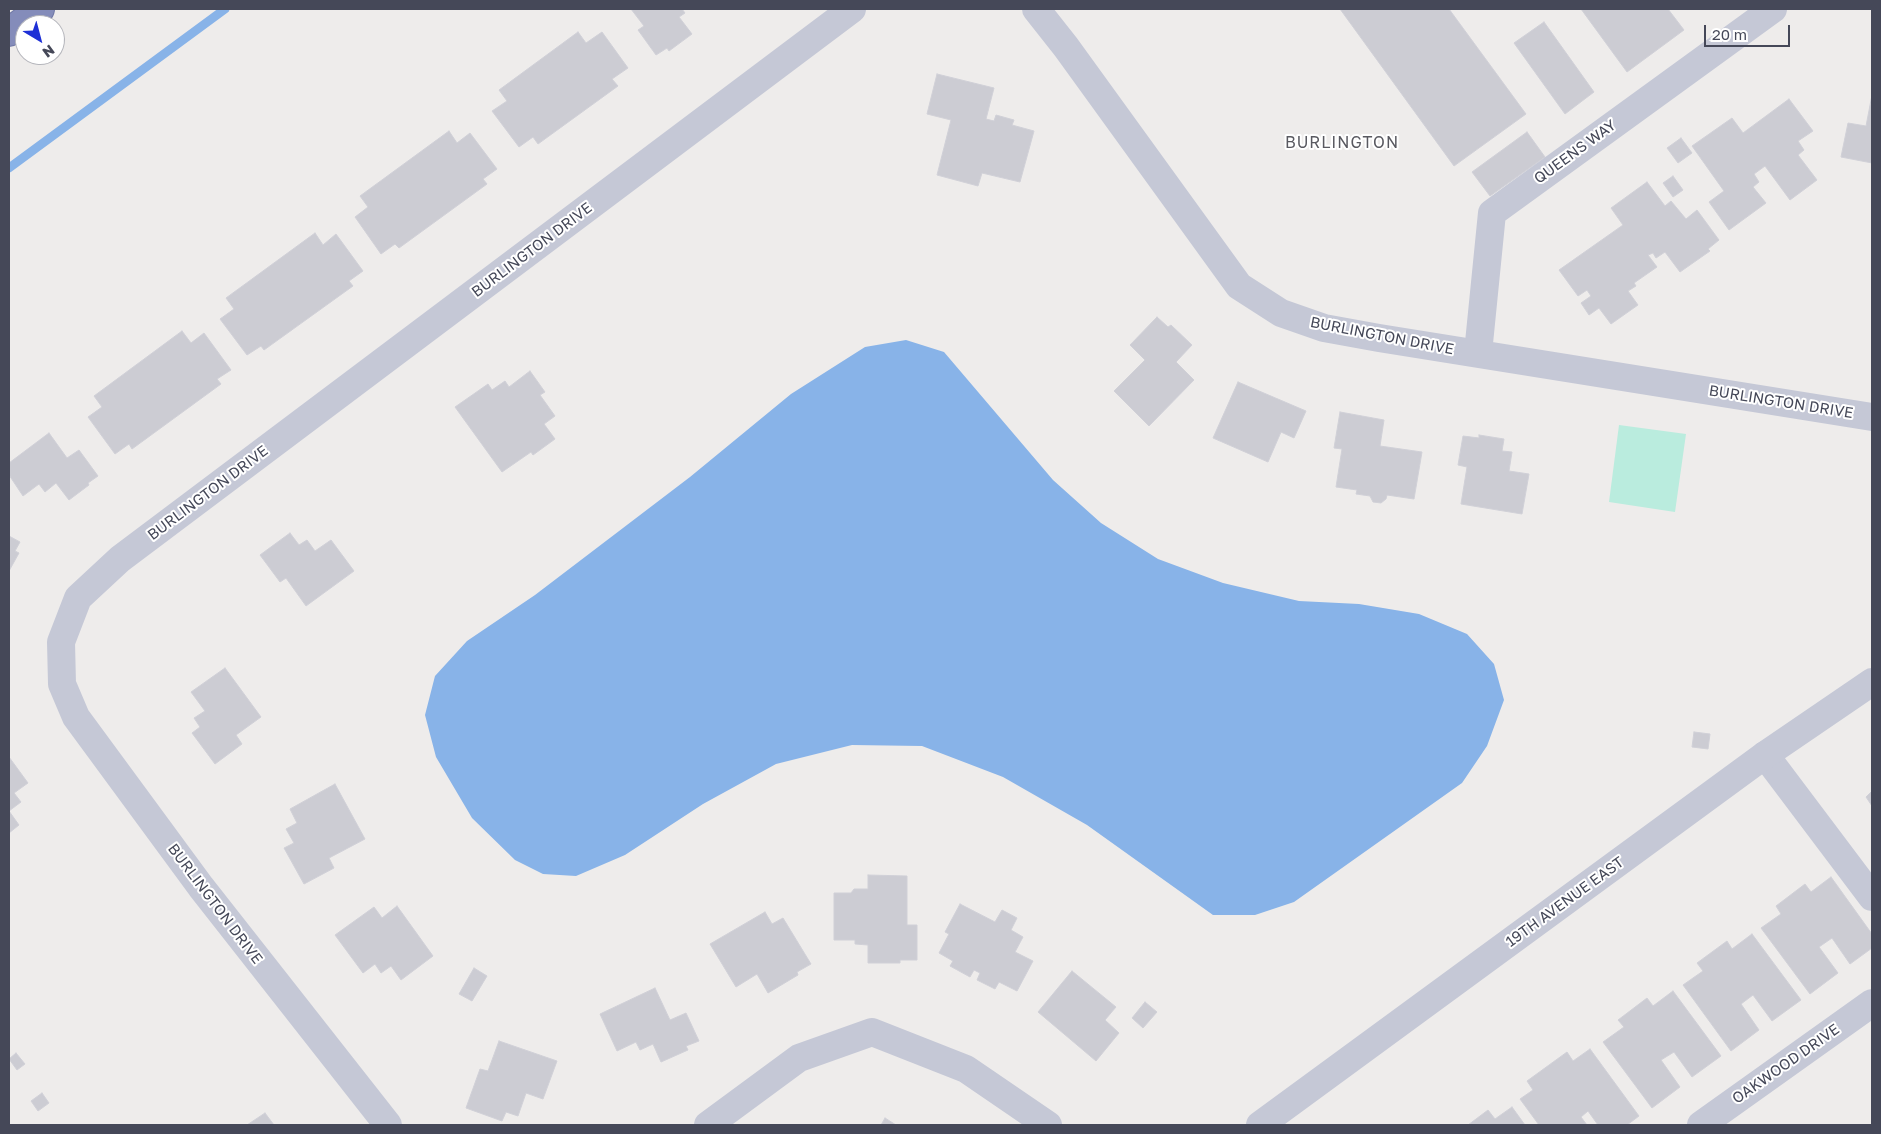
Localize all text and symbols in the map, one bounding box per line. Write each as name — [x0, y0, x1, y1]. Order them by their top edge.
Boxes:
north arrow — [15, 15, 65, 65]
scale bar — [1706, 15, 1792, 47]
text: 20 m — [1712, 25, 1747, 43]
text: N — [39, 42, 58, 62]
street label: QUEENS WAY — [1531, 116, 1619, 188]
district label: BURLINGTON — [1284, 133, 1400, 153]
street label: BURLINGTON DRIVE — [468, 199, 596, 301]
street label: BURLINGTON DRIVE — [1309, 313, 1455, 359]
street label: BURLINGTON DRIVE — [1707, 382, 1855, 422]
street label: BURLINGTON DRIVE — [144, 442, 272, 544]
street label: BURLINGTON DRIVE — [164, 840, 266, 968]
street label: 19TH AVENUE EAST — [1502, 853, 1628, 951]
street label: OAKWOOD DRIVE — [1729, 1020, 1843, 1108]

